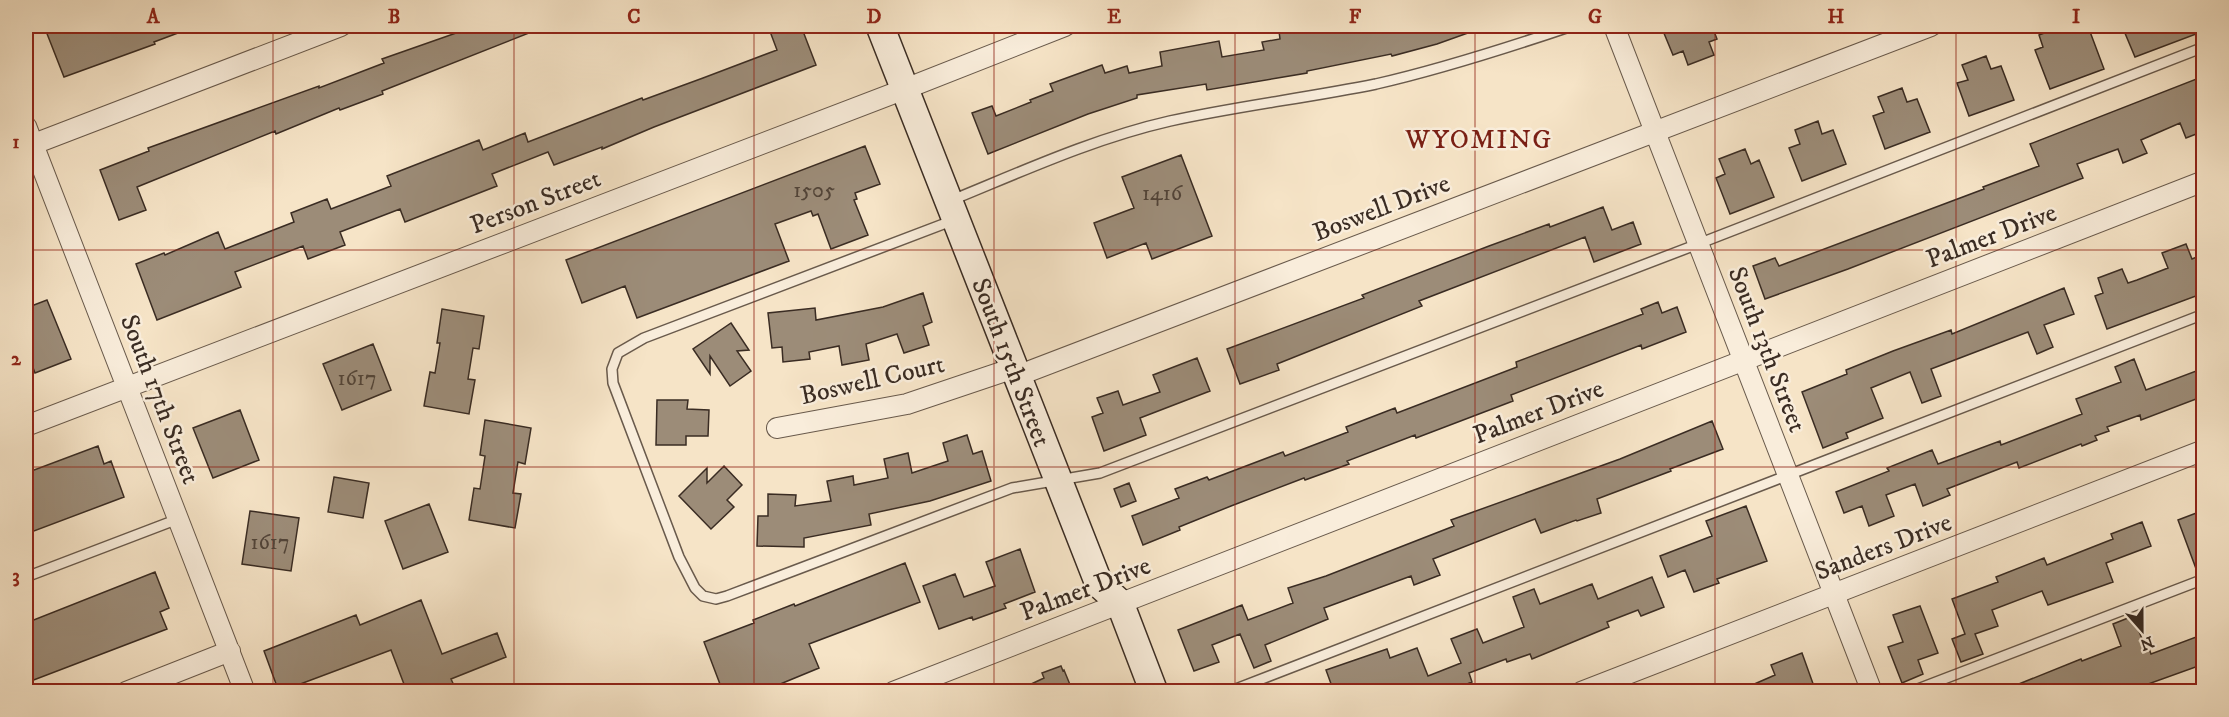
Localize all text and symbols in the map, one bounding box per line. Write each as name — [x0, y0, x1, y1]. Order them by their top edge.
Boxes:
text: A — [146, 5, 161, 30]
text: B — [388, 5, 400, 30]
text: C — [627, 5, 641, 30]
text: D — [867, 5, 882, 30]
text: E — [1107, 5, 1121, 30]
text: F — [1349, 5, 1362, 30]
text: G — [1588, 5, 1602, 30]
text: H — [1828, 5, 1845, 30]
text: I — [2072, 5, 2080, 30]
district label: WYOMING — [1404, 123, 1553, 157]
text: 1 — [12, 130, 20, 155]
street label: Person Street — [466, 162, 605, 242]
street label: Boswell Drive — [1308, 167, 1455, 250]
house number: 1505 — [793, 177, 835, 204]
house number: 1416 — [1142, 180, 1184, 207]
street label: Palmer Drive — [1922, 196, 2062, 276]
street label: South 13th Street — [1720, 262, 1813, 437]
street label: South 15th Street — [963, 274, 1058, 451]
street label: South 17th Street — [112, 310, 207, 489]
text: 2 — [11, 347, 22, 372]
street label: Boswell Court — [797, 348, 948, 413]
house number: 1617 — [337, 365, 377, 392]
street label: Palmer Drive — [1469, 372, 1609, 452]
street label: Sanders Drive — [1811, 506, 1957, 589]
house number: 1617 — [250, 529, 290, 556]
street label: Palmer Drive — [1016, 549, 1156, 629]
text: 3 — [12, 564, 20, 589]
north arrow — [2112, 600, 2172, 660]
text: N — [2137, 631, 2157, 655]

